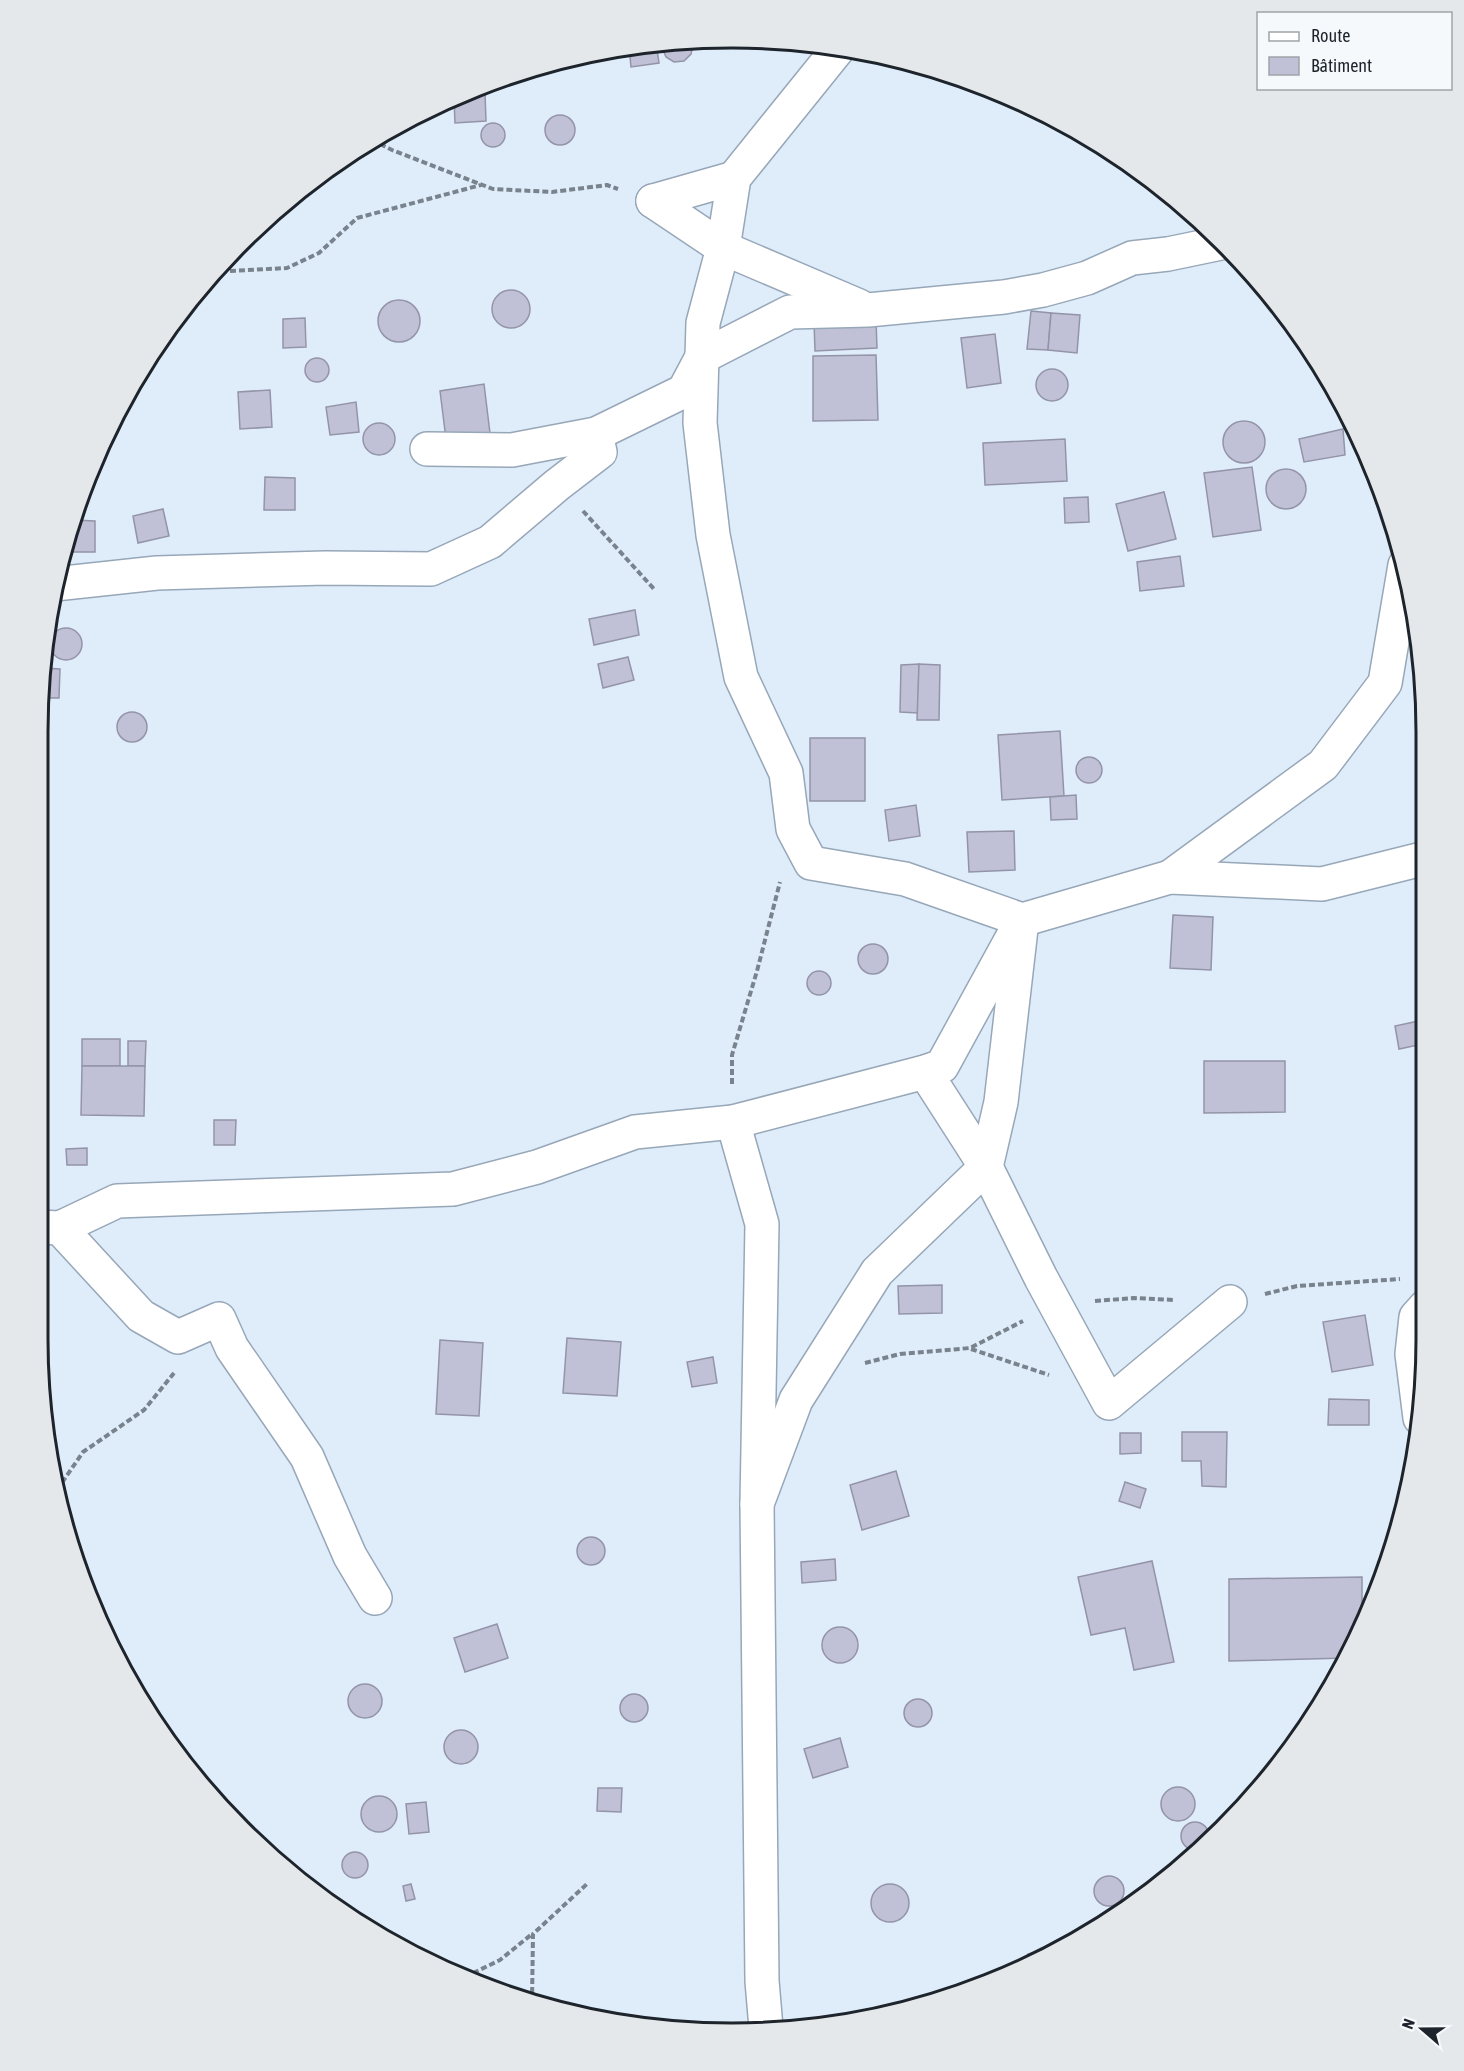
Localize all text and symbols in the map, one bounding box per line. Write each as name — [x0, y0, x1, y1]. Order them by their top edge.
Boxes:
legend — [1257, 12, 1452, 90]
text: Route — [1311, 25, 1350, 46]
text: Bâtiment — [1311, 55, 1372, 76]
north arrow — [1392, 1999, 1452, 2059]
text: N — [1398, 2016, 1418, 2031]

